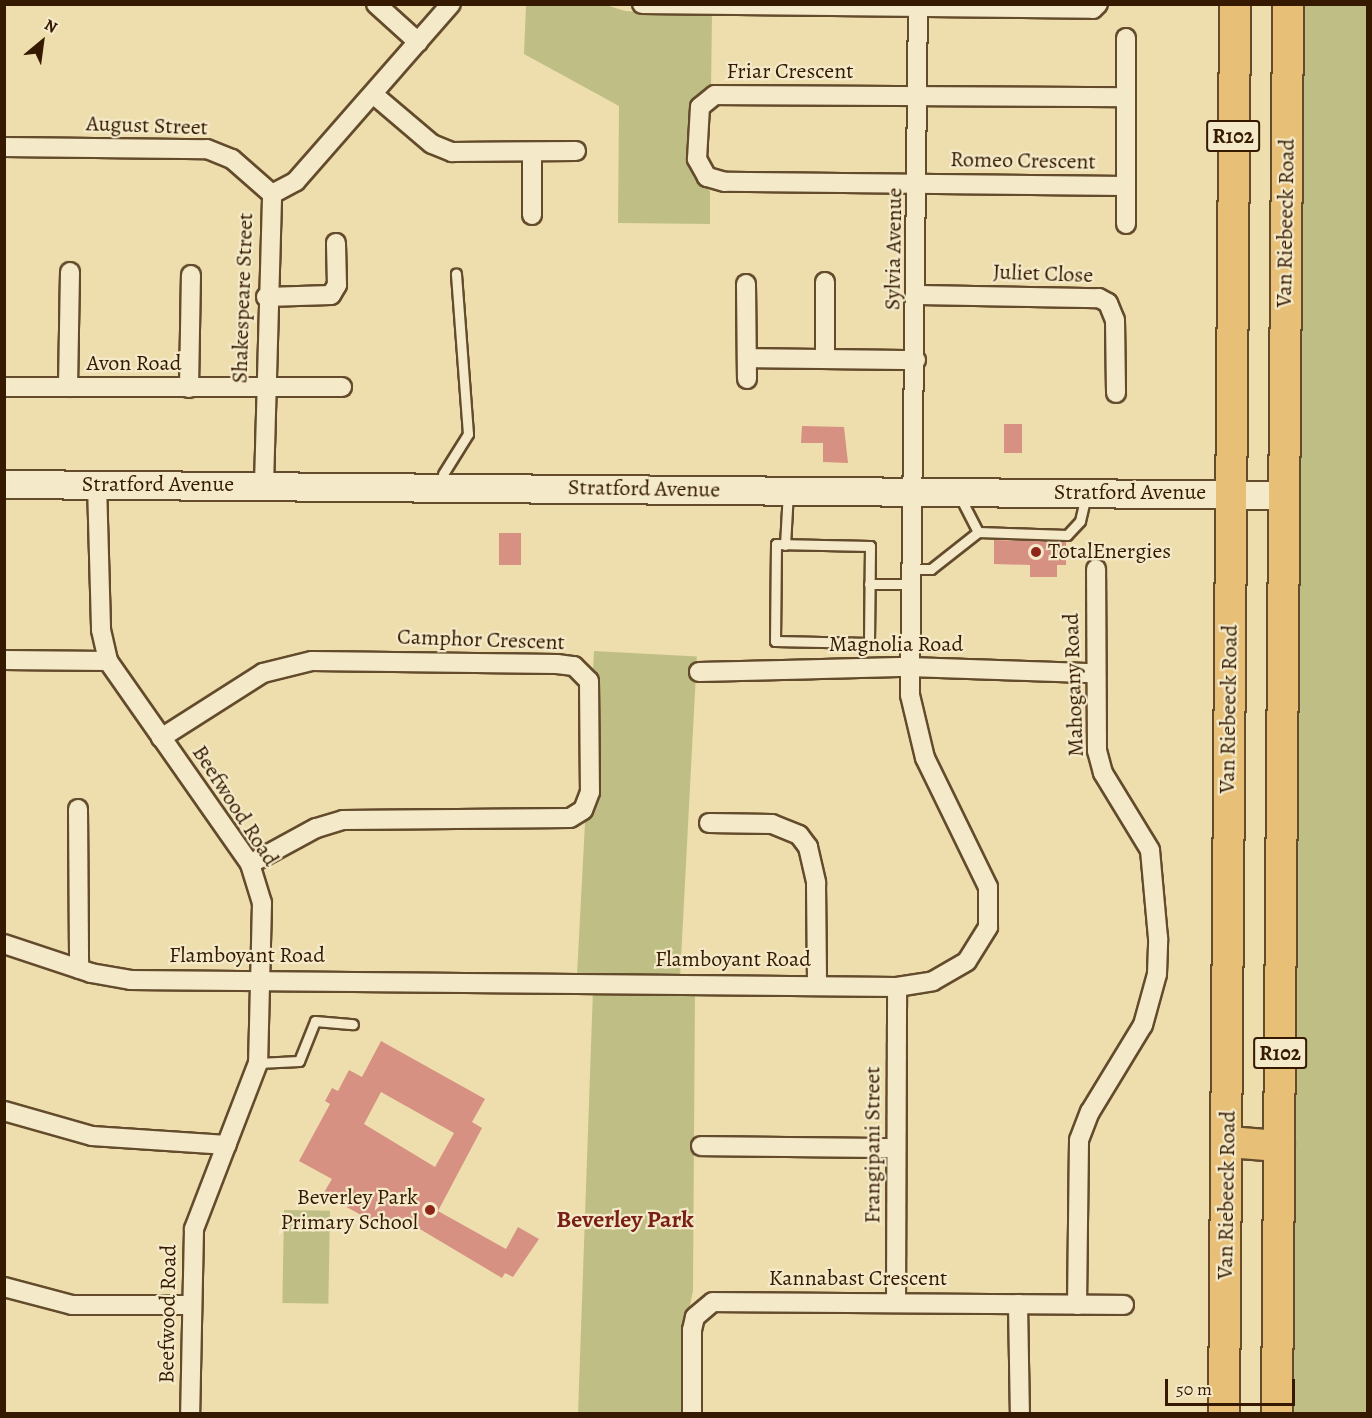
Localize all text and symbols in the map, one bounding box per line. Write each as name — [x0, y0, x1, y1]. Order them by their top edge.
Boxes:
north arrow — [12, 12, 72, 72]
text: N — [40, 14, 61, 39]
street label: Friar Crescent — [727, 59, 853, 85]
street label: August Street — [86, 111, 208, 141]
road number: R102 — [1206, 118, 1260, 154]
street label: Van Riebeeck Road — [1271, 138, 1301, 308]
street label: Romeo Crescent — [950, 147, 1096, 175]
street label: Sylvia Avenue — [880, 188, 908, 310]
street label: Shakespeare Street — [227, 212, 259, 384]
street label: Juliet Close — [992, 259, 1094, 289]
street label: Avon Road — [86, 351, 182, 377]
street label: Stratford Avenue — [82, 472, 234, 498]
street label: Stratford Avenue — [568, 474, 720, 504]
street label: Stratford Avenue — [1054, 480, 1206, 506]
place label: TotalEnergies — [1048, 539, 1171, 565]
marker: TotalEnergies — [1029, 545, 1043, 559]
street label: Mahogany Road — [1058, 613, 1090, 757]
street label: Camphor Crescent — [397, 624, 565, 656]
street label: Van Riebeeck Road — [1214, 624, 1244, 794]
street label: Magnolia Road — [829, 632, 963, 658]
street label: Beefwood Road — [186, 741, 284, 871]
street label: Flamboyant Road — [169, 943, 325, 969]
street label: Flamboyant Road — [655, 947, 811, 973]
road number: R102 — [1253, 1035, 1307, 1071]
street label: Frangipani Street — [860, 1066, 886, 1224]
street label: Van Riebeeck Road — [1212, 1110, 1242, 1280]
place label: Beverley Park Primary School — [280, 1184, 418, 1236]
marker: Beverley Park Primary School — [423, 1203, 437, 1217]
district label: Beverley Park — [556, 1206, 694, 1234]
street label: Beefwood Road — [154, 1244, 182, 1384]
street label: Kannabast Crescent — [769, 1266, 947, 1292]
scale bar — [1168, 1367, 1298, 1405]
text: 50 m — [1176, 1377, 1212, 1401]

